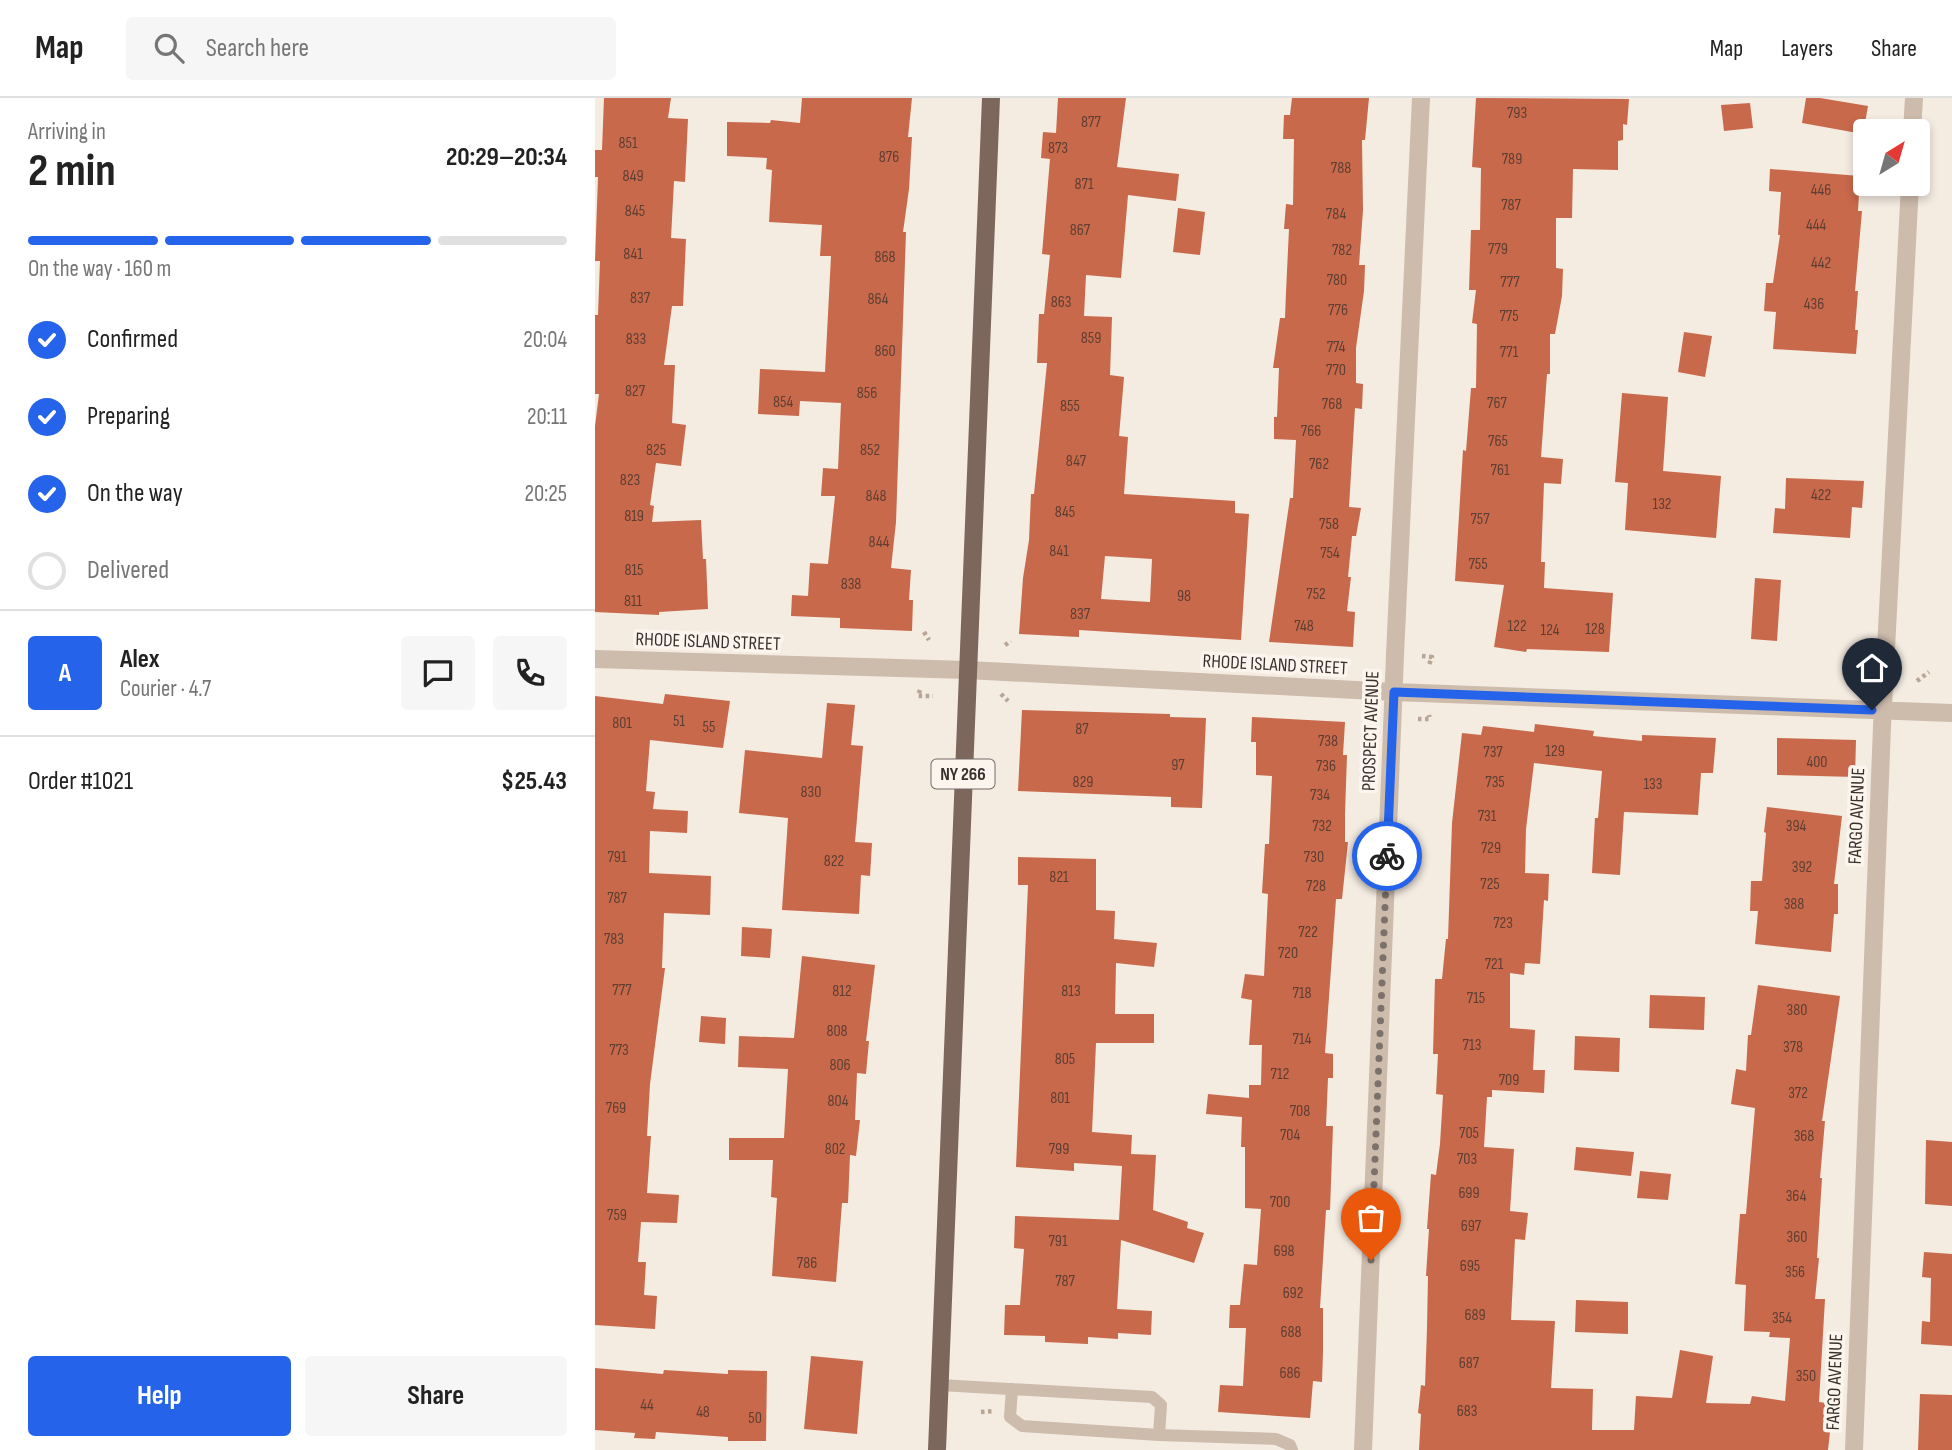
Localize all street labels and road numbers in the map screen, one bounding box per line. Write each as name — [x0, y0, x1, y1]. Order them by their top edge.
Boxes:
street label: RHODE ISLAND STREET — [635, 628, 781, 656]
street label: RHODE ISLAND STREET — [1202, 650, 1348, 680]
street label: PROSPECT AVENUE — [1357, 670, 1385, 792]
road number: NY 266 — [931, 760, 995, 788]
street label: FARGO AVENUE — [1844, 767, 1870, 865]
street label: FARGO AVENUE — [1822, 1333, 1848, 1431]

